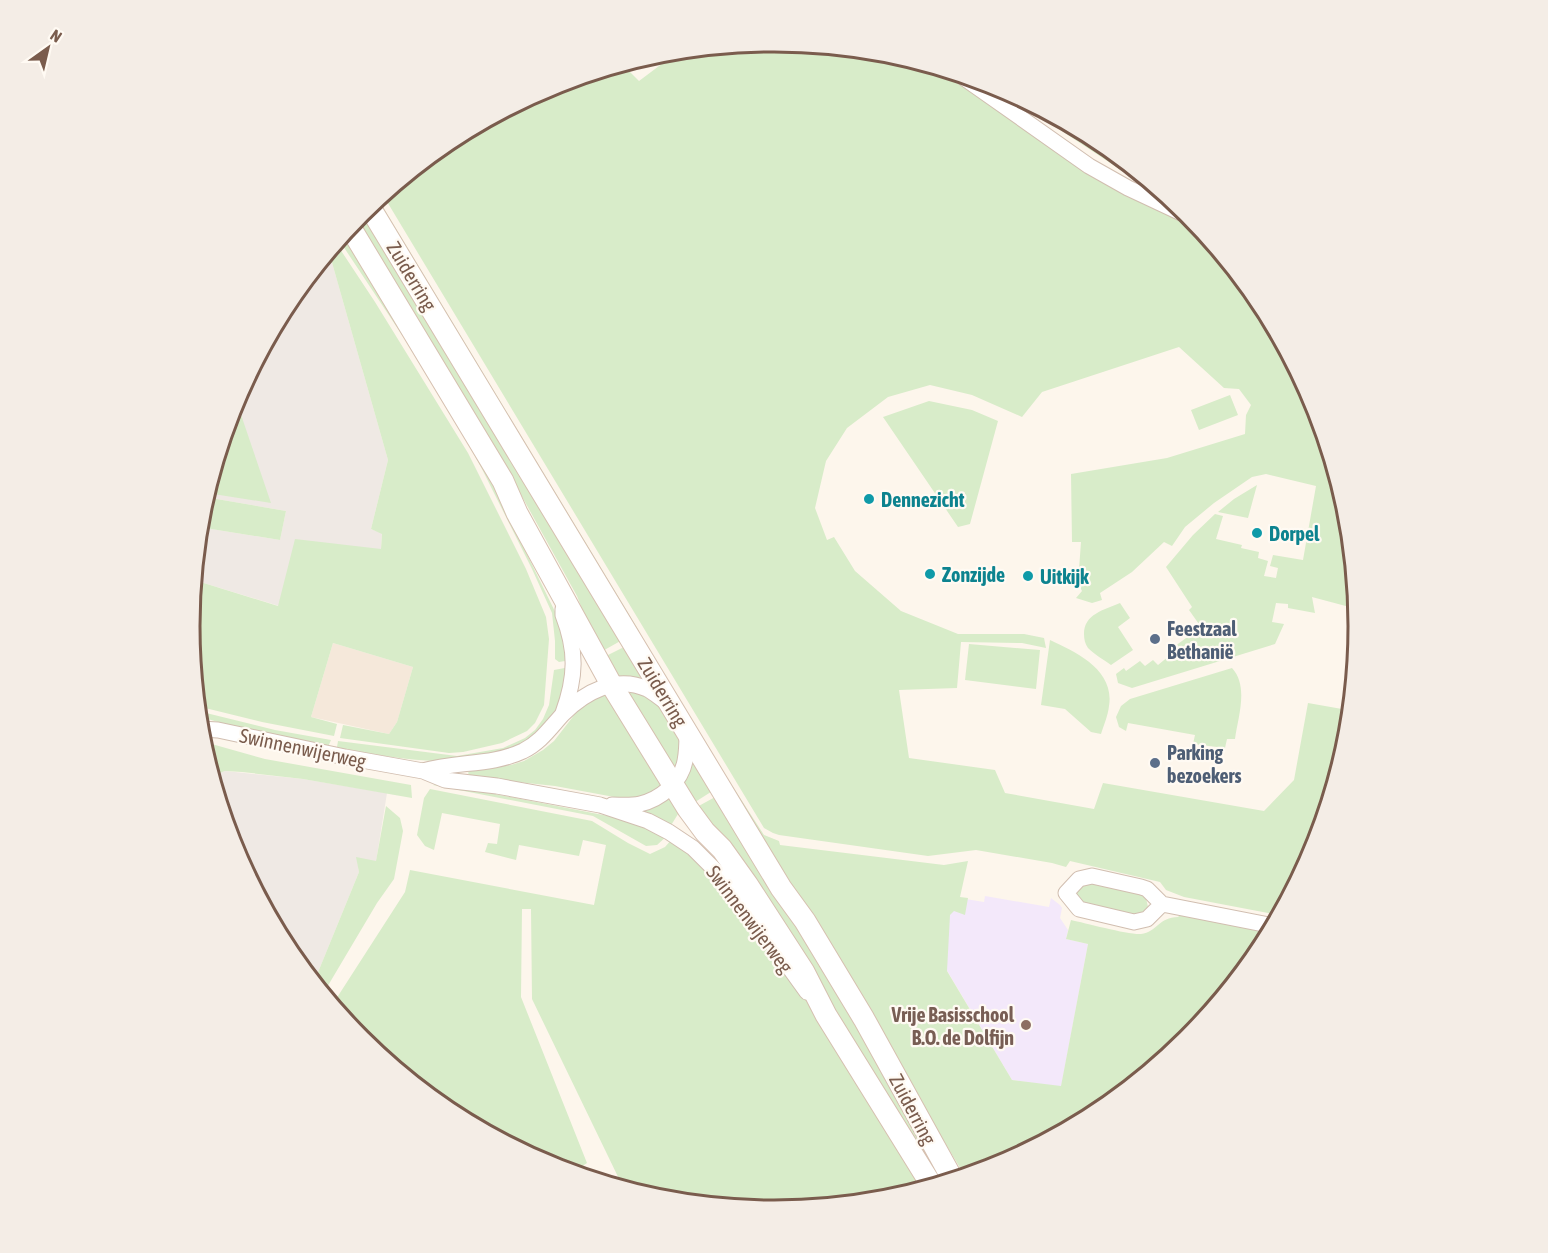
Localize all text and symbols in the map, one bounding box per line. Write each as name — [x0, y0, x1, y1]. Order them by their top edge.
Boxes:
north arrow — [18, 18, 78, 78]
text: N — [47, 25, 65, 46]
street label: Zuiderring — [382, 237, 442, 315]
place label: Dennezicht — [881, 488, 965, 511]
marker: Dennezicht — [862, 492, 876, 506]
place label: Dorpel — [1269, 522, 1320, 545]
marker: Dorpel — [1250, 526, 1264, 540]
place label: Zonzijde — [942, 563, 1005, 586]
place label: Uitkijk — [1040, 565, 1089, 588]
marker: Zonzijde — [923, 567, 937, 581]
marker: Uitkijk — [1021, 569, 1035, 583]
place label: Feestzaal Bethanië — [1167, 617, 1237, 663]
marker: Feestzaal Bethanië — [1148, 632, 1162, 646]
street label: Zuiderring — [633, 653, 693, 731]
street label: Swinnenwijerweg — [238, 723, 369, 773]
place label: Parking bezoekers — [1167, 741, 1241, 787]
marker: Parking bezoekers — [1148, 756, 1162, 770]
street label: Swinnenwijerweg — [702, 861, 798, 978]
place label: Vrije Basisschool B.O. de Dolfijn — [891, 1003, 1015, 1049]
marker: Vrije Basisschool B.O. de Dolfijn — [1019, 1018, 1033, 1032]
street label: Zuiderring — [885, 1070, 941, 1149]

